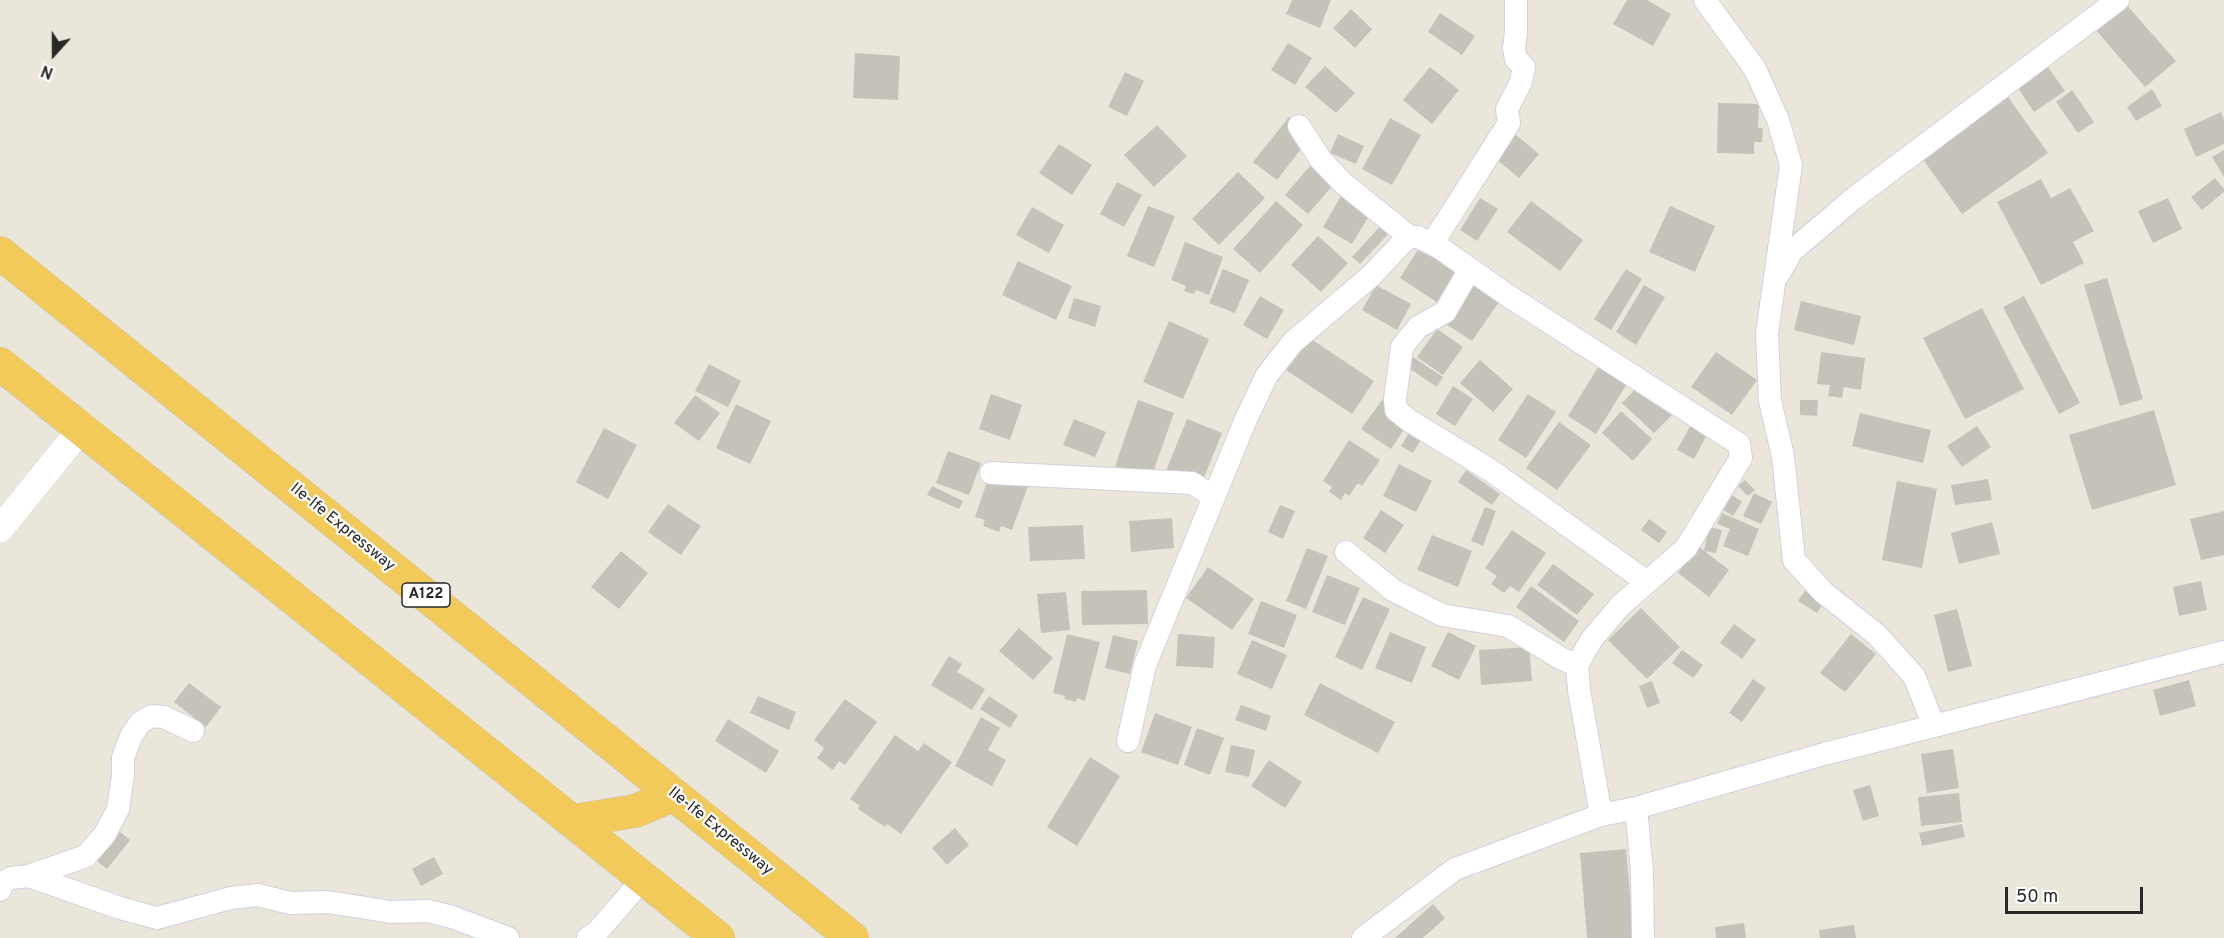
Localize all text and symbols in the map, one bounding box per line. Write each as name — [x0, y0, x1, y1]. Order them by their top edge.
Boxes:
north arrow — [24, 24, 84, 84]
text: N — [39, 59, 57, 82]
street label: Ile-Ife Expressway — [286, 480, 398, 576]
road number: A122 — [402, 583, 450, 607]
street label: Ile-Ife Expressway — [664, 784, 776, 880]
scale bar — [2008, 875, 2146, 913]
text: 50 m — [2016, 886, 2058, 909]

